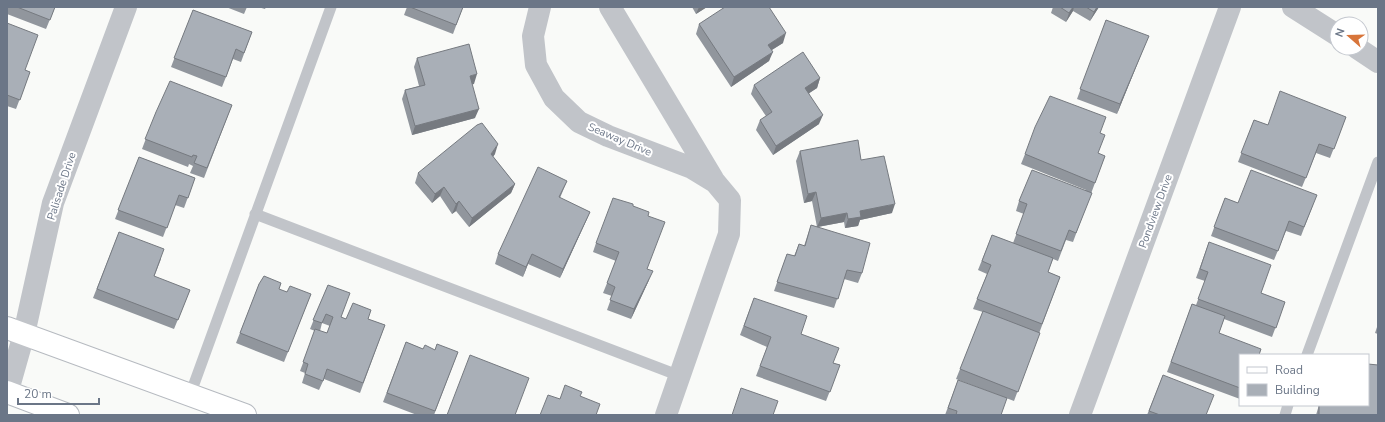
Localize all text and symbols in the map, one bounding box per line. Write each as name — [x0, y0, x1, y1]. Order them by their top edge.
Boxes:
north arrow — [1329, 16, 1369, 56]
text: N — [1332, 26, 1349, 39]
street label: Seaway Drive — [586, 119, 654, 160]
street label: Palisade Drive — [43, 150, 80, 222]
street label: Pondview Drive — [1135, 172, 1176, 250]
legend — [1239, 354, 1369, 406]
text: Road — [1275, 362, 1303, 378]
scale bar — [18, 380, 99, 406]
text: Building — [1275, 382, 1320, 398]
text: 20 m — [24, 386, 52, 402]

